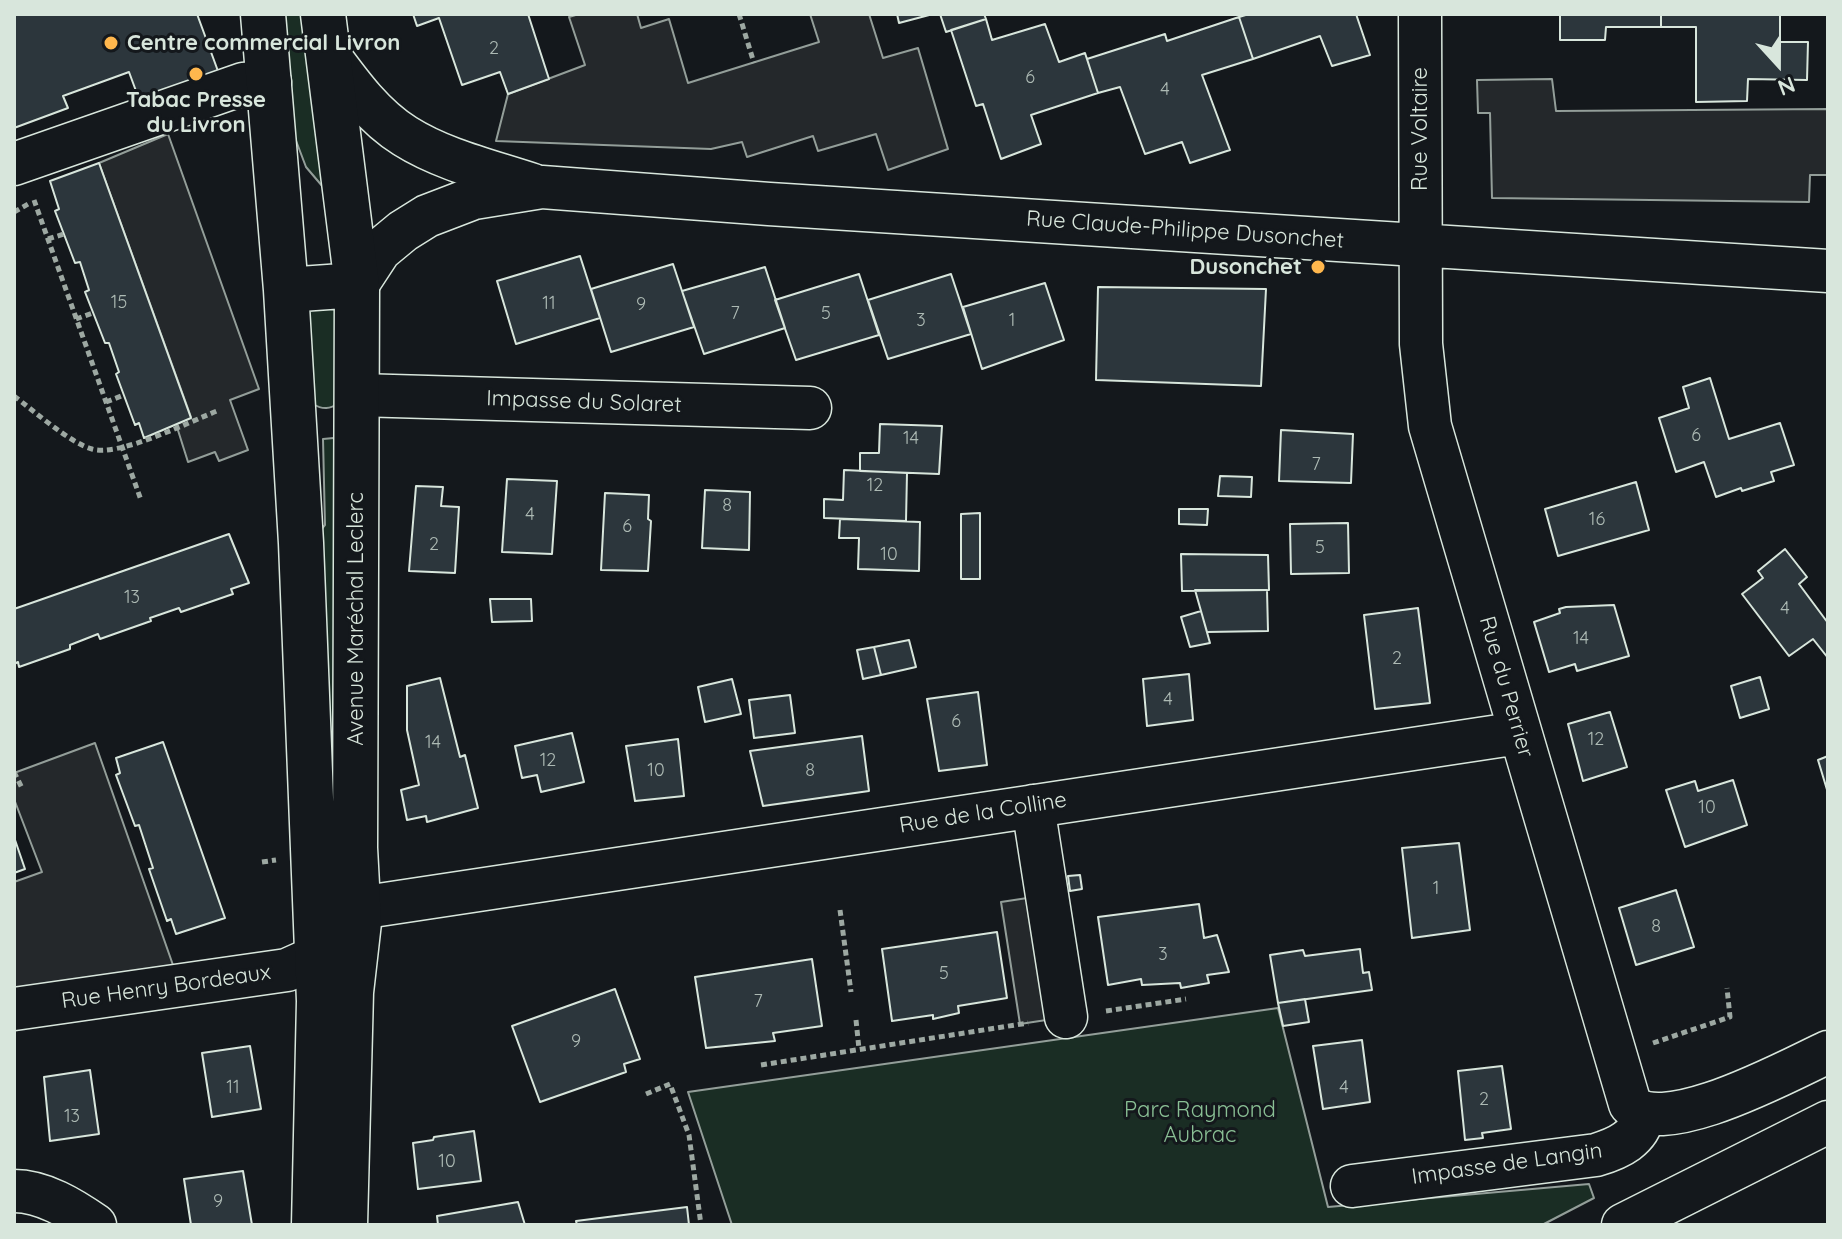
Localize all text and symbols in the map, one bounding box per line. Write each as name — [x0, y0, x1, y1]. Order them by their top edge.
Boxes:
north arrow — [1738, 24, 1818, 104]
place label: Centre commercial Livron — [127, 30, 400, 56]
marker: Centre commercial Livron — [102, 34, 120, 52]
house number: 2 — [489, 38, 499, 60]
marker: Tabac Presse du Livron — [187, 65, 205, 83]
house number: 6 — [1025, 67, 1035, 89]
street label: Rue Voltaire — [1407, 67, 1433, 191]
text: N — [1774, 70, 1799, 102]
house number: 4 — [1160, 79, 1170, 101]
place label: Tabac Presse du Livron — [126, 87, 266, 138]
street label: Rue Claude-Philippe Dusonchet — [1025, 206, 1345, 254]
place label: Dusonchet — [1190, 254, 1302, 280]
marker: Dusonchet — [1309, 258, 1327, 276]
house number: 15 — [111, 292, 127, 314]
house number: 11 — [542, 293, 556, 315]
house number: 9 — [636, 294, 646, 316]
house number: 7 — [730, 303, 740, 325]
house number: 5 — [821, 303, 831, 325]
house number: 3 — [916, 310, 926, 332]
house number: 1 — [1009, 310, 1015, 332]
street label: Impasse du Solaret — [486, 385, 682, 419]
house number: 6 — [1691, 425, 1701, 447]
house number: 14 — [903, 428, 919, 450]
house number: 7 — [1311, 454, 1321, 476]
house number: 12 — [867, 475, 883, 497]
street label: Avenue Maréchal Leclerc — [343, 492, 369, 746]
house number: 8 — [722, 495, 732, 517]
house number: 4 — [525, 504, 535, 526]
house number: 16 — [1589, 509, 1605, 531]
house number: 6 — [622, 516, 632, 538]
house number: 2 — [429, 534, 439, 556]
house number: 5 — [1315, 537, 1325, 559]
house number: 10 — [880, 544, 898, 566]
house number: 13 — [124, 587, 140, 609]
house number: 4 — [1780, 598, 1790, 620]
street label: Rue du Perrier — [1473, 613, 1539, 761]
house number: 14 — [1573, 628, 1589, 650]
house number: 2 — [1392, 648, 1402, 670]
house number: 4 — [1163, 689, 1173, 711]
house number: 6 — [951, 711, 961, 733]
house number: 12 — [1588, 729, 1604, 751]
house number: 14 — [425, 732, 441, 754]
house number: 12 — [540, 750, 556, 772]
house number: 10 — [647, 760, 665, 782]
house number: 8 — [805, 760, 815, 782]
street label: Rue de la Colline — [897, 787, 1069, 839]
house number: 10 — [1698, 797, 1716, 819]
house number: 1 — [1433, 878, 1439, 900]
house number: 8 — [1651, 916, 1661, 938]
house number: 3 — [1158, 944, 1168, 966]
street label: Rue Henry Bordeaux — [60, 959, 272, 1015]
house number: 5 — [939, 963, 949, 985]
house number: 7 — [753, 991, 763, 1013]
house number: 9 — [571, 1031, 581, 1053]
house number: 11 — [226, 1077, 240, 1099]
house number: 4 — [1339, 1077, 1349, 1099]
house number: 2 — [1479, 1089, 1489, 1111]
park label: Parc Raymond Aubrac — [1124, 1097, 1276, 1148]
house number: 13 — [64, 1106, 80, 1128]
street label: Impasse de Langin — [1410, 1138, 1604, 1190]
house number: 10 — [438, 1151, 456, 1173]
house number: 9 — [213, 1191, 223, 1213]

